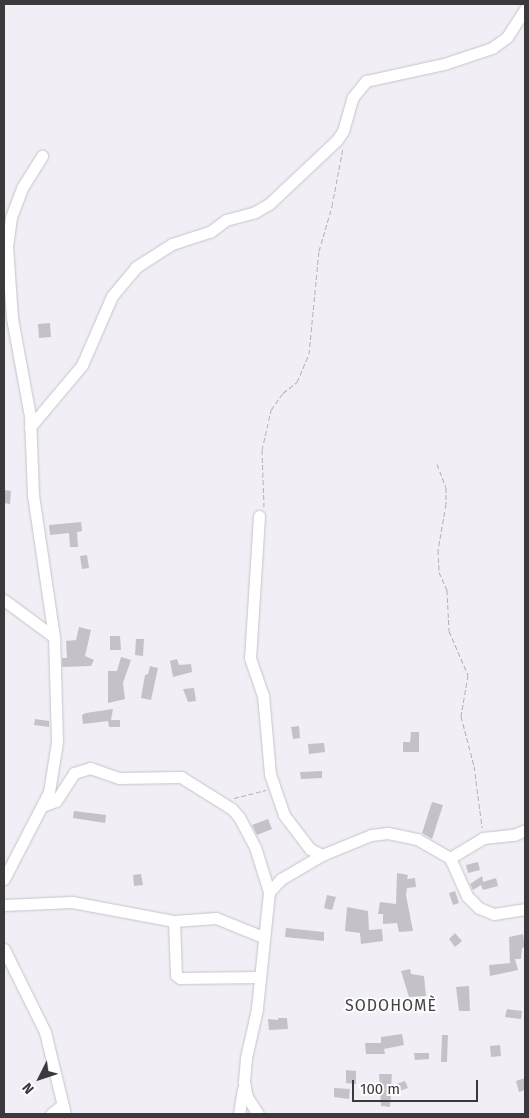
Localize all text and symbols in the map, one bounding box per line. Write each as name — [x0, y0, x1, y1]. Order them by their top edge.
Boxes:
district label: SODOHOMÈ — [344, 996, 438, 1016]
north arrow — [15, 1053, 65, 1103]
scale bar — [354, 1070, 480, 1102]
text: N — [19, 1079, 38, 1097]
text: 100 m — [360, 1080, 400, 1098]

